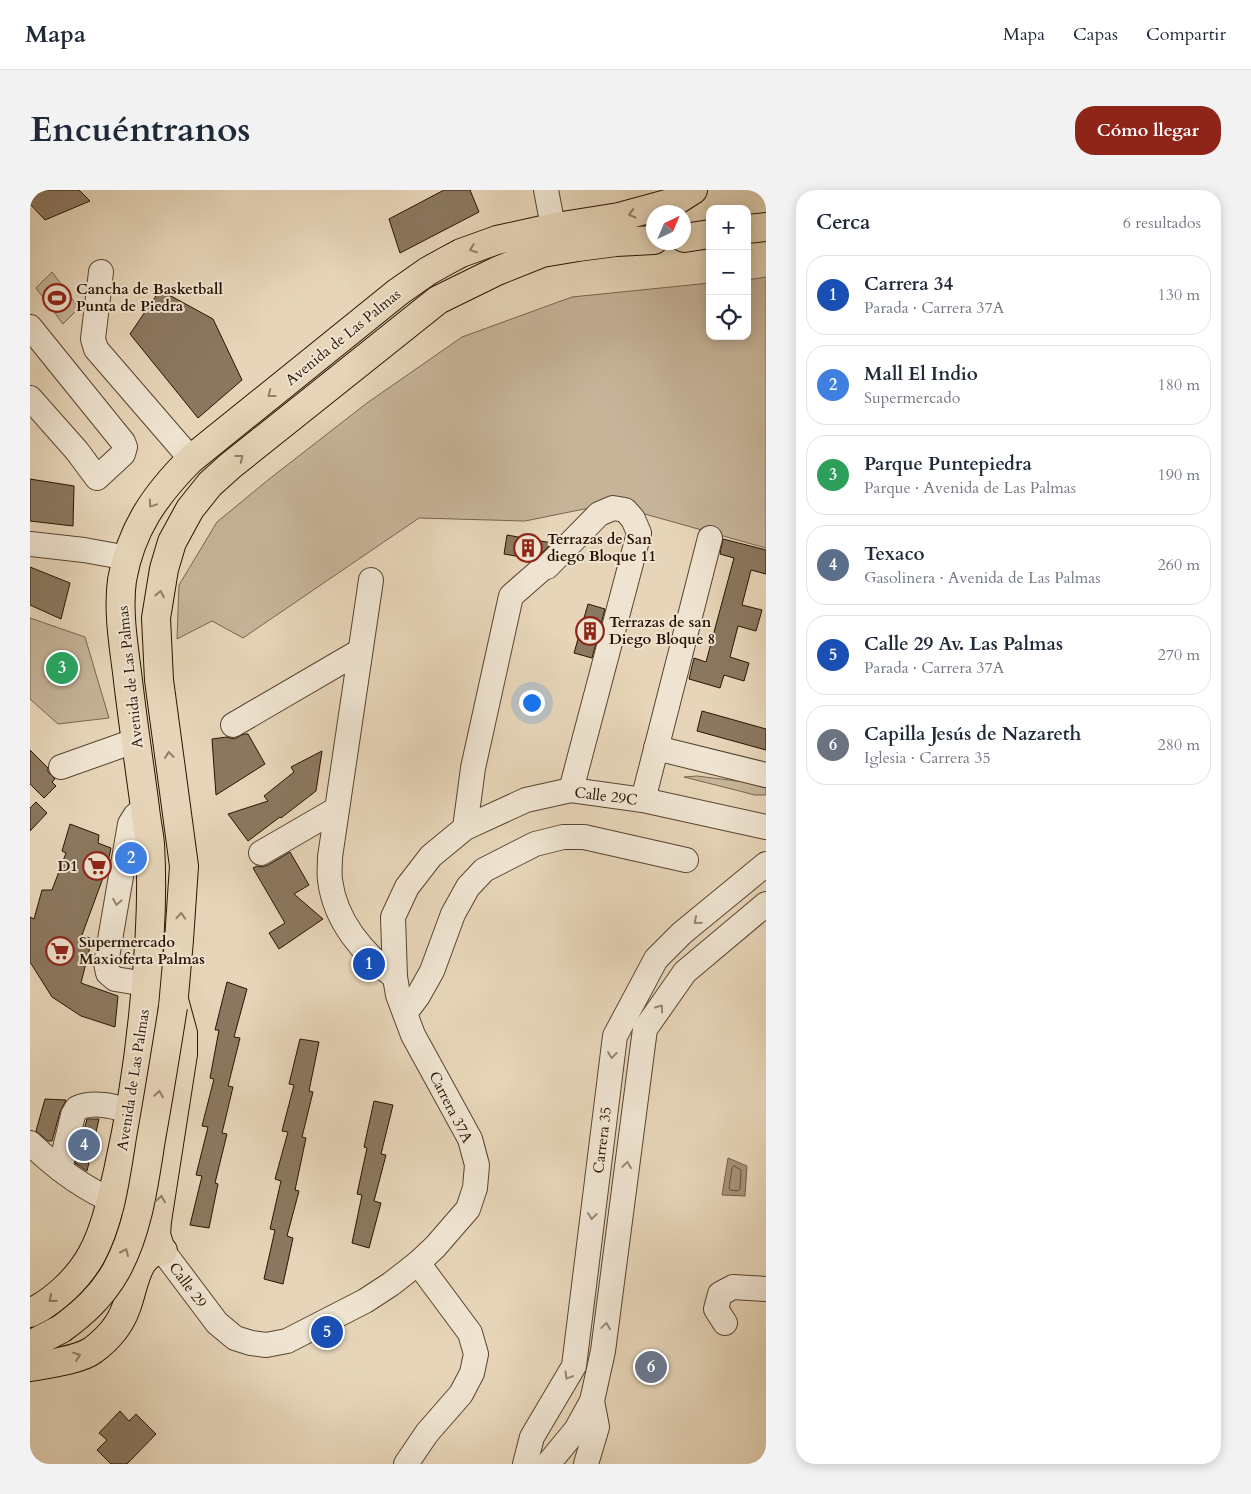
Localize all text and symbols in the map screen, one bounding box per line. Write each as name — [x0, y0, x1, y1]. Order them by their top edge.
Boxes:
text: Mapa — [25, 18, 86, 51]
text: Mapa — [1003, 22, 1045, 47]
text: Capas — [1073, 22, 1118, 47]
text: Compartir — [1146, 22, 1226, 47]
text: Encuéntranos — [30, 106, 251, 154]
button: Cómo llegar — [1075, 106, 1221, 155]
north arrow — [646, 205, 691, 250]
map controls — [706, 205, 751, 340]
button: + — [706, 205, 751, 250]
one-way arrow — [627, 208, 636, 219]
text: Cerca — [816, 208, 870, 237]
text: 6 resultados — [1123, 212, 1201, 234]
one-way arrow — [469, 242, 478, 253]
button: − — [706, 250, 751, 295]
text: Carrera 34 — [864, 271, 953, 297]
place label: Cancha de Basketball Punta de Piedra — [76, 279, 223, 316]
sports icon: Cancha de Basketball Punta de Piedra — [42, 283, 72, 313]
street label: Avenida de Las Palmas — [281, 284, 405, 390]
text: 1 — [829, 284, 837, 306]
text: 130 m — [1158, 284, 1200, 306]
button: locate — [706, 295, 751, 340]
text: Parada · Carrera 37A — [864, 297, 1004, 319]
text: Mall El Indio — [864, 361, 978, 387]
text: 2 — [829, 374, 837, 396]
text: 180 m — [1158, 374, 1200, 396]
text: Supermercado — [864, 387, 960, 409]
one-way arrow — [268, 389, 277, 397]
text: Parque Puntepiedra — [864, 451, 1032, 477]
one-way arrow — [234, 455, 243, 463]
text: 3 — [829, 464, 837, 486]
text: 190 m — [1158, 464, 1200, 486]
text: Parque · Avenida de Las Palmas — [864, 477, 1076, 499]
one-way arrow — [149, 498, 158, 507]
place label: Terrazas de San diego Bloque 11 — [547, 529, 656, 566]
building icon: Terrazas de San diego Bloque 11 — [513, 533, 543, 563]
text: Texaco — [864, 541, 925, 567]
text: 4 — [829, 554, 837, 576]
text: 260 m — [1158, 554, 1200, 576]
text: Gasolinera · Avenida de Las Palmas — [864, 567, 1101, 589]
one-way arrow — [155, 589, 165, 598]
street label: Avenida de Las Palmas — [113, 605, 147, 749]
place label: Terrazas de san Diego Bloque 8 — [609, 612, 715, 649]
building icon: Terrazas de san Diego Bloque 8 — [575, 616, 605, 646]
text: Calle 29 Av. Las Palmas — [864, 631, 1063, 657]
text: 5 — [829, 644, 837, 666]
text: 270 m — [1158, 644, 1200, 666]
pin: 3 — [46, 649, 78, 687]
text: Parada · Carrera 37A — [864, 657, 1004, 679]
your location — [519, 690, 545, 716]
text: Capilla Jesús de Nazareth — [864, 721, 1081, 747]
text: 6 — [829, 734, 837, 756]
text: 280 m — [1158, 734, 1200, 756]
text: Iglesia · Carrera 35 — [864, 747, 991, 769]
one-way arrow — [164, 751, 175, 759]
street label: Calle 29C — [573, 782, 639, 810]
pin: 2 — [115, 839, 147, 877]
supermarket icon: D1 — [82, 851, 112, 881]
place label: D1 — [57, 856, 78, 876]
one-way arrow — [112, 897, 122, 906]
one-way arrow — [175, 912, 186, 920]
one-way arrow — [694, 915, 703, 924]
place label: Supermercado Maxioferta Palmas — [79, 932, 205, 969]
supermarket icon: Supermercado Maxioferta Palmas — [45, 936, 75, 966]
pin: 1 — [353, 945, 385, 983]
one-way arrow — [654, 1004, 663, 1014]
street label: Avenida de Las Palmas — [112, 1008, 154, 1152]
one-way arrow — [608, 1050, 618, 1059]
street label: Carrera 37A — [424, 1068, 478, 1146]
one-way arrow — [153, 1090, 163, 1098]
street label: Carrera 35 — [588, 1105, 616, 1175]
pin: 4 — [68, 1126, 100, 1164]
one-way arrow — [621, 1160, 632, 1168]
one-way arrow — [155, 1195, 165, 1203]
one-way arrow — [587, 1212, 598, 1220]
one-way arrow — [118, 1248, 129, 1257]
street label: Calle 29 — [164, 1258, 212, 1312]
one-way arrow — [49, 1293, 58, 1301]
pin: 5 — [311, 1313, 343, 1351]
one-way arrow — [600, 1322, 611, 1330]
pin: 6 — [635, 1348, 667, 1386]
one-way arrow — [73, 1352, 81, 1362]
one-way arrow — [565, 1370, 575, 1379]

